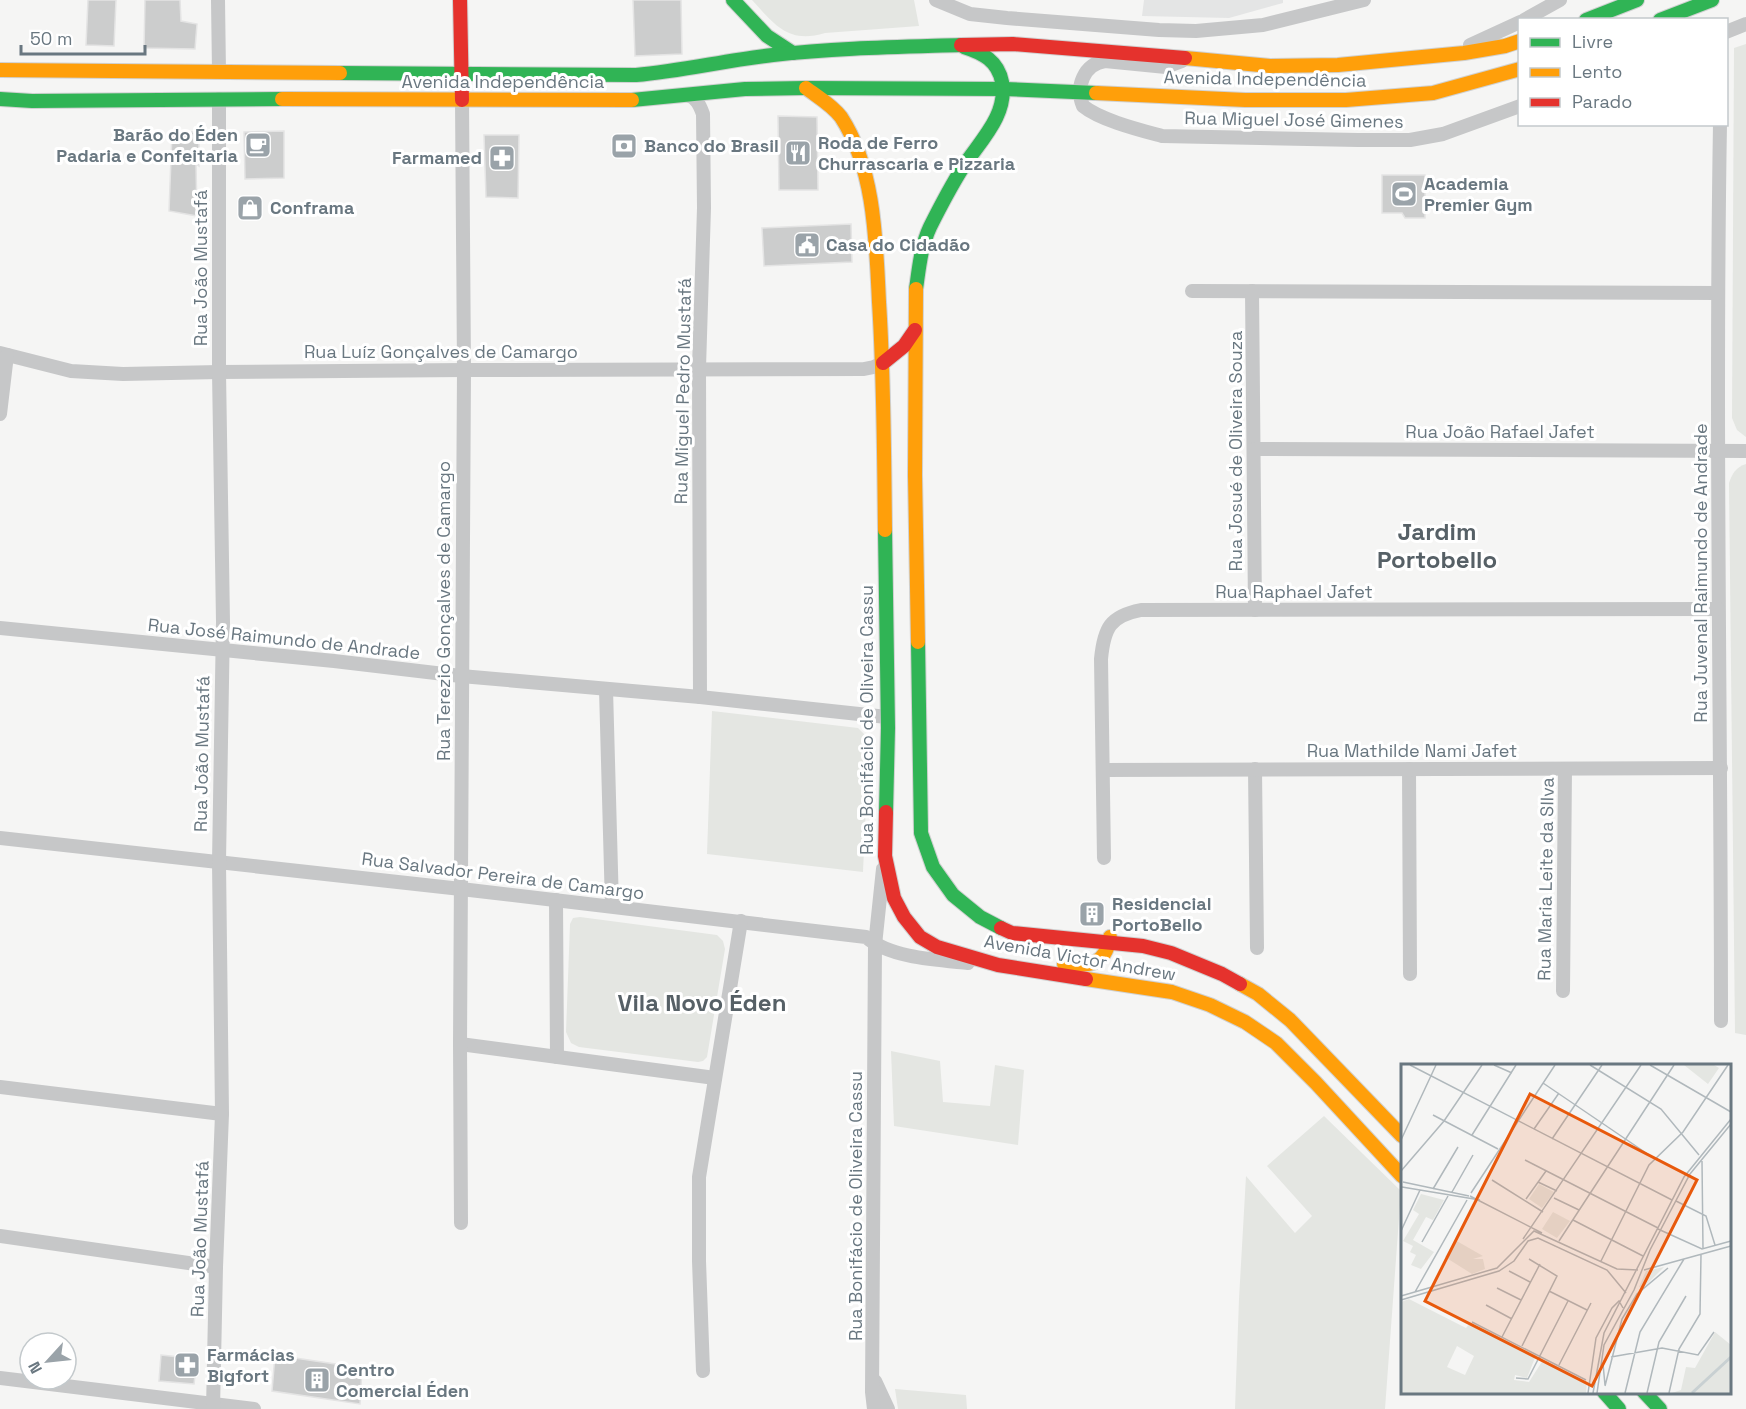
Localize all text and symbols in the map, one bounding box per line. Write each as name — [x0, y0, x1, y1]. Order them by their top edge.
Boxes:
scale bar — [21, 18, 146, 56]
legend — [1518, 18, 1728, 126]
text: 50 m — [30, 27, 72, 50]
text: Livre — [1572, 30, 1613, 53]
text: Lento — [1572, 60, 1622, 83]
street label: Avenida Independência — [1163, 65, 1367, 92]
street label: Avenida Independência — [402, 70, 604, 93]
text: Parado — [1572, 90, 1632, 113]
street label: Rua Miguel José Gimenes — [1184, 106, 1404, 133]
place label: Barão do Éden Padaria e Confeitaria — [56, 123, 239, 167]
cafe icon: Barão do Éden Padaria e Confeitaria — [243, 130, 273, 160]
bank icon: Banco do Brasil — [609, 131, 639, 161]
place label: Roda de Ferro Churrascaria e Pizzaria — [818, 131, 1016, 175]
place label: Banco do Brasil — [644, 134, 779, 157]
restaurant icon: Roda de Ferro Churrascaria e Pizzaria — [783, 138, 813, 168]
pharmacy icon: Farmamed — [487, 143, 517, 173]
place label: Farmamed — [392, 146, 482, 169]
place label: Academia Premier Gym — [1424, 172, 1533, 216]
sports icon: Academia Premier Gym — [1389, 179, 1419, 209]
street label: Rua João Mustafá — [189, 190, 212, 346]
shop icon: Conframa — [235, 193, 265, 223]
place label: Conframa — [270, 196, 355, 219]
public building icon: Casa do Cidadão — [792, 230, 822, 260]
place label: Casa do Cidadão — [826, 233, 970, 256]
street label: Rua Miguel Pedro Mustafá — [669, 278, 696, 504]
street label: Rua Josué de Oliveira Souza — [1224, 331, 1247, 571]
street label: Rua Luíz Gonçalves de Camargo — [304, 340, 578, 363]
street label: Rua João Rafael Jafet — [1405, 420, 1595, 443]
street label: Rua Juvenal Raimundo de Andrade — [1689, 423, 1712, 723]
street label: Rua Terezio Gonçalves de Camargo — [432, 461, 455, 761]
district label: Jardim Portobello — [1377, 516, 1497, 575]
street label: Rua Raphael Jafet — [1215, 580, 1373, 603]
street label: Rua Bonifácio de Oliveira Cassu — [855, 585, 878, 855]
street label: Rua José Raimundo de Andrade — [147, 613, 421, 664]
street label: Rua João Mustafá — [189, 676, 214, 832]
street label: Rua Mathilde Nami Jafet — [1307, 739, 1517, 762]
street label: Rua Maria Leite da SIlva — [1532, 777, 1559, 981]
street label: Rua Salvador Pereira de Camargo — [360, 847, 646, 904]
place label: Residencial PortoBello — [1112, 892, 1211, 936]
building icon: Residencial PortoBello — [1077, 899, 1107, 929]
street label: Avenida Victor Andrew — [982, 929, 1178, 986]
district label: Vila Novo Éden — [618, 987, 786, 1018]
inset map — [1401, 1064, 1731, 1394]
street label: Rua Bonifácio de Oliveira Cassu — [844, 1071, 867, 1341]
street label: Rua João Mustafá — [185, 1160, 214, 1318]
north arrow — [18, 1331, 78, 1391]
place label: Farmácias Bigfort — [207, 1343, 295, 1387]
pharmacy icon: Farmácias Bigfort — [172, 1350, 202, 1380]
text: N — [23, 1358, 47, 1377]
place label: Centro Comercial Éden — [336, 1358, 469, 1402]
building icon: Centro Comercial Éden — [302, 1365, 332, 1395]

